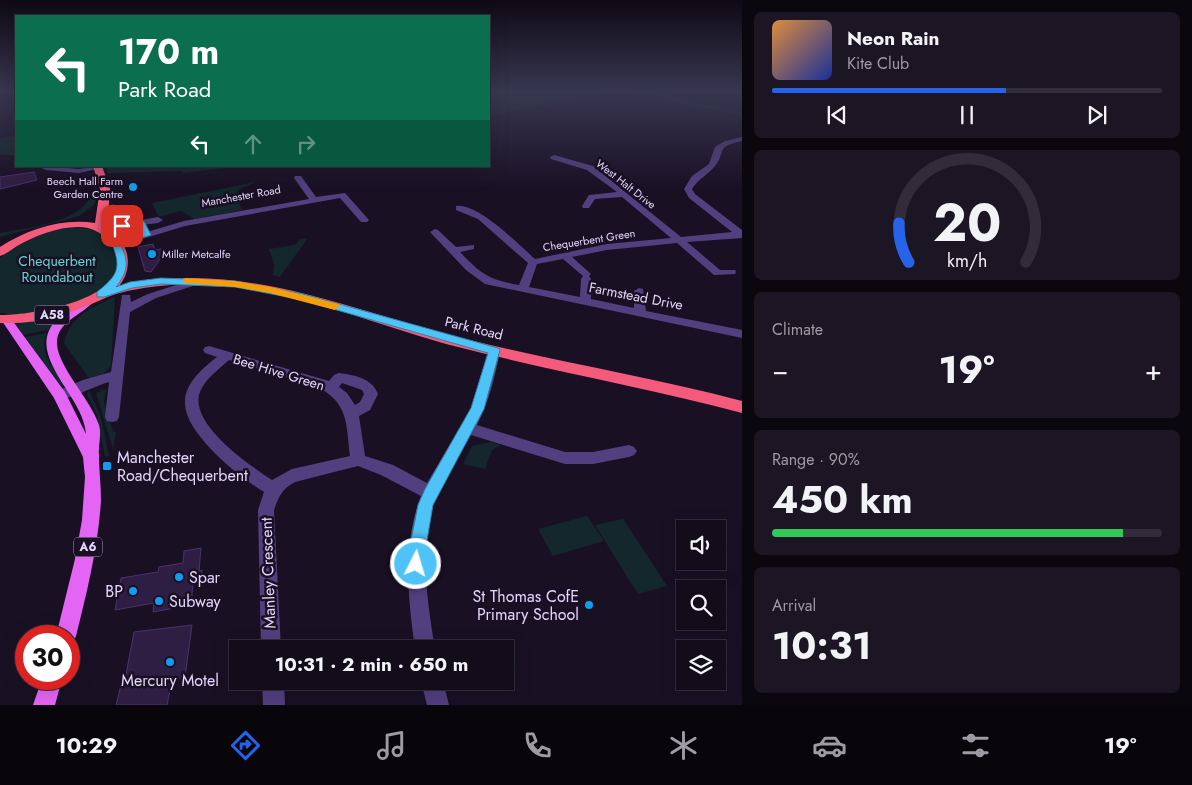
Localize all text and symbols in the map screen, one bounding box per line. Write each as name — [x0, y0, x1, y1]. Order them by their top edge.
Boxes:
text: Neon Rain — [847, 25, 940, 52]
text: 170 m — [118, 27, 219, 77]
icon: left — [35, 35, 100, 100]
text: Kite Club — [847, 52, 909, 75]
text: Park Road — [118, 73, 211, 105]
icon: previous — [823, 101, 851, 129]
icon: pause — [953, 101, 981, 129]
icon: next — [1083, 101, 1111, 129]
icon: left — [186, 130, 214, 158]
icon: ahead — [239, 130, 267, 158]
icon: right — [292, 130, 320, 158]
street label: West Halt Drive — [593, 155, 660, 213]
place label: Beech Hall Farm Garden Centre — [47, 173, 123, 202]
marker: Beech Hall Farm Garden Centre — [127, 181, 139, 193]
street label: Manchester Road — [200, 181, 282, 211]
text: 20 — [933, 185, 1001, 261]
pin — [101, 205, 143, 247]
icon: arrive — [108, 212, 136, 240]
street label: Chequerbent Green — [542, 225, 636, 255]
place label: Miller Metcalfe — [162, 246, 231, 262]
marker: Miller Metcalfe — [146, 248, 158, 260]
text: km/h — [947, 248, 987, 274]
park label: Chequerbent Roundabout — [18, 251, 96, 287]
street label: Farmstead Drive — [587, 277, 685, 315]
road number: A58 — [34, 306, 70, 324]
street label: Park Road — [443, 311, 505, 345]
text: Climate — [772, 318, 823, 341]
text: 19° — [939, 342, 995, 397]
street label: Bee Hive Green — [231, 349, 327, 395]
text: − — [772, 350, 789, 391]
text: + — [1145, 350, 1162, 391]
place label: Manchester Road/Chequerbent — [117, 446, 248, 487]
text: Range · 90% — [772, 448, 860, 471]
marker: Manchester Road/Chequerbent — [101, 460, 113, 472]
text: 450 km — [772, 472, 913, 527]
street label: Manley Crescent — [255, 517, 281, 629]
map controls — [676, 520, 726, 690]
button: sound — [676, 520, 726, 570]
position arrow — [389, 537, 441, 589]
road number: A6 — [74, 538, 102, 556]
place label: Spar — [189, 566, 221, 589]
marker: Spar — [173, 571, 185, 583]
place label: BP — [105, 580, 123, 603]
button: search — [676, 580, 726, 630]
marker: BP — [127, 585, 139, 597]
place label: St Thomas CofE Primary School — [473, 585, 579, 626]
place label: Subway — [169, 590, 222, 613]
text: Arrival — [772, 594, 816, 617]
marker: Subway — [153, 595, 165, 607]
marker: St Thomas CofE Primary School — [583, 599, 595, 611]
text: 10:31 — [772, 618, 872, 673]
speed limit sign: 30 — [15, 625, 80, 690]
button: layers — [676, 640, 726, 690]
text: 10:31 · 2 min · 650 m — [275, 651, 468, 678]
marker: Mercury Motel — [164, 656, 176, 668]
place label: Mercury Motel — [121, 669, 219, 692]
icon: directions — [228, 728, 263, 763]
icon: music — [374, 728, 409, 763]
icon: phone — [520, 728, 555, 763]
icon: climate — [666, 728, 701, 763]
icon: car — [812, 728, 847, 763]
icon: filters — [958, 728, 993, 763]
text: 10:29 — [55, 729, 117, 761]
text: 19° — [1104, 729, 1136, 761]

